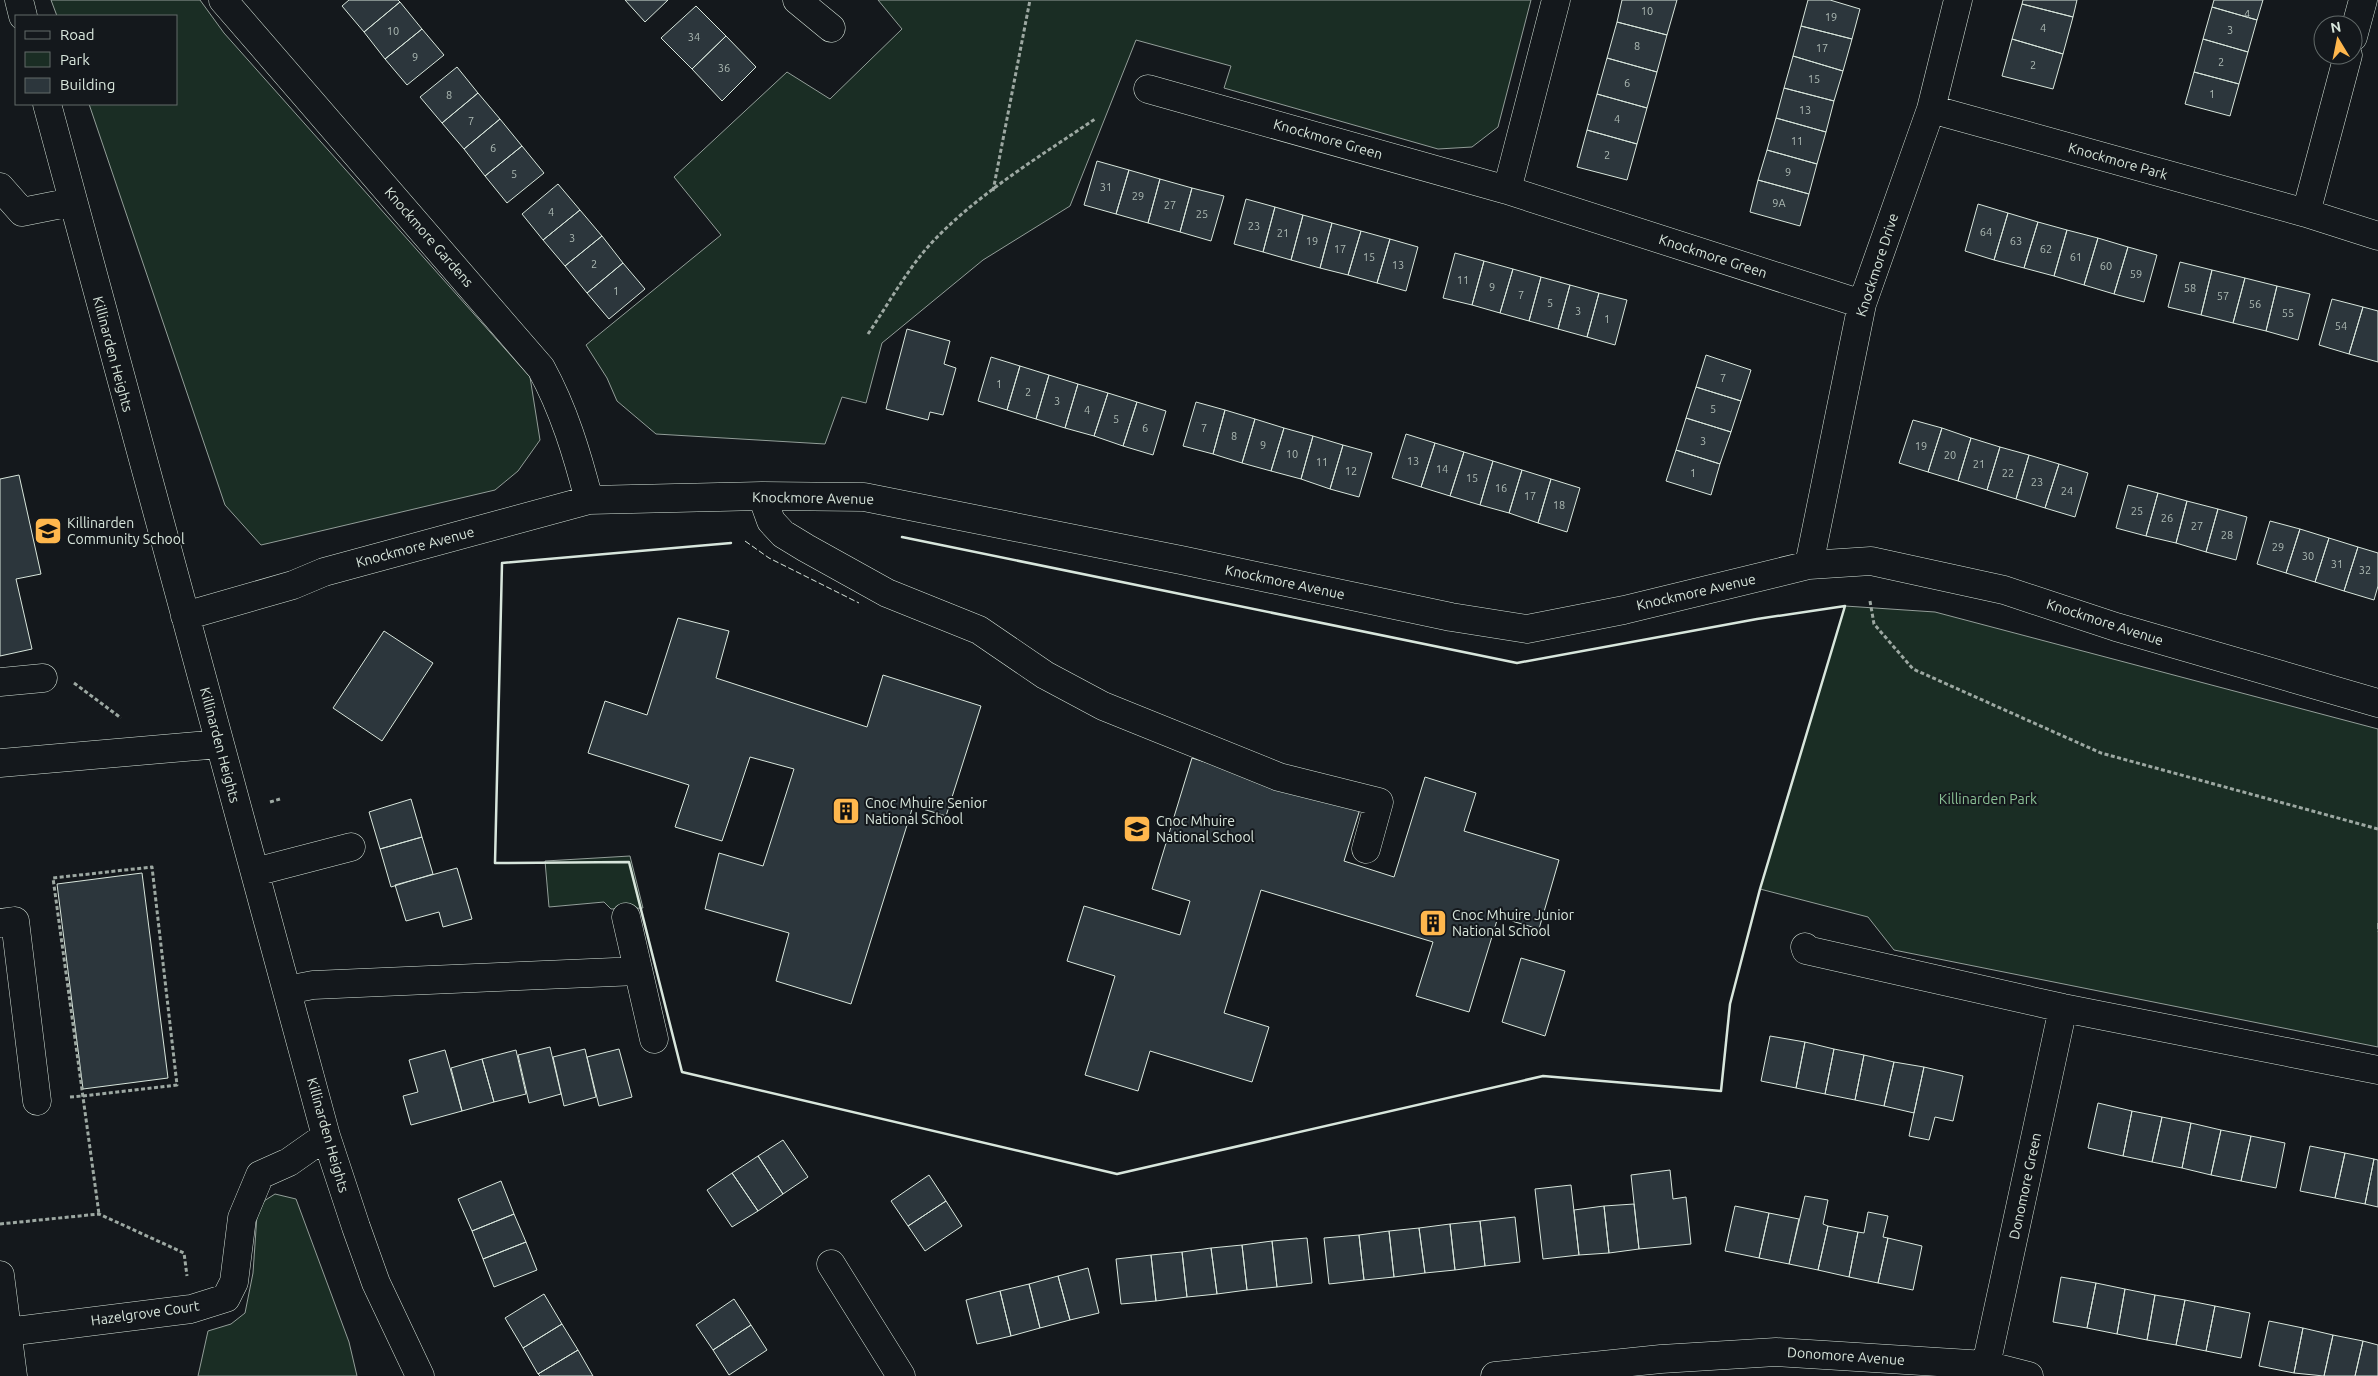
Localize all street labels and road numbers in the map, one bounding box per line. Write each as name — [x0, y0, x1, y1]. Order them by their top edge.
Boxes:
street label: Knockmore Green — [1272, 116, 1384, 162]
street label: Knockmore Park — [2066, 139, 2170, 183]
street label: Knockmore Gardens — [381, 184, 477, 290]
street label: Knockmore Drive — [1853, 211, 1901, 319]
street label: Knockmore Green — [1657, 231, 1769, 281]
street label: Killinarden Heights — [90, 294, 136, 414]
street label: Knockmore Avenue — [752, 489, 874, 507]
street label: Knockmore Avenue — [354, 523, 476, 571]
street label: Knockmore Avenue — [1224, 561, 1346, 603]
street label: Knockmore Avenue — [1635, 570, 1757, 614]
street label: Knockmore Avenue — [2045, 596, 2165, 648]
street label: Killinarden Heights — [197, 685, 243, 805]
street label: Killinarden Heights — [304, 1076, 352, 1194]
street label: Donomore Green — [2006, 1131, 2044, 1241]
street label: Hazelgrove Court — [90, 1297, 201, 1329]
street label: Donomore Avenue — [1787, 1344, 1905, 1368]

